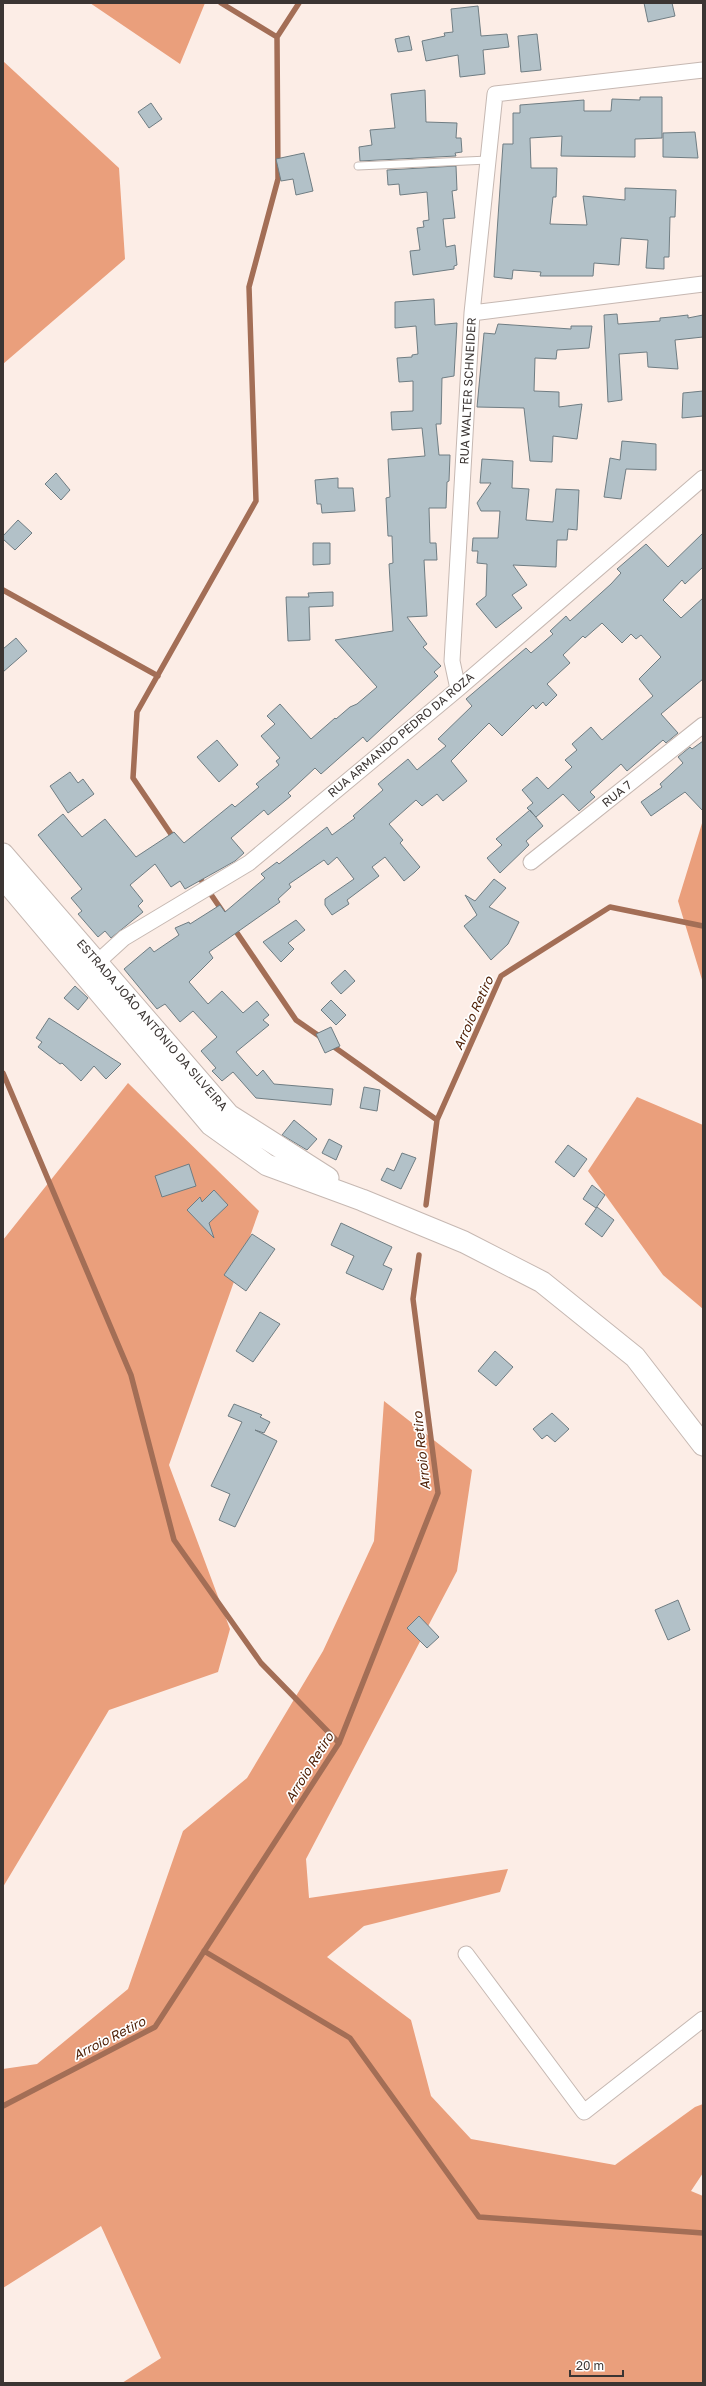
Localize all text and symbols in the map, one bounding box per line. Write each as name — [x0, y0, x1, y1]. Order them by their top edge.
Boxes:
street label: RUA WALTER SCHNEIDER — [456, 317, 479, 465]
street label: RUA ARMANDO PEDRO DA ROZA — [324, 669, 477, 800]
street label: RUA 7 — [599, 777, 635, 810]
street label: ESTRADA JOÃO ANTÔNIO DA SILVEIRA — [74, 936, 231, 1113]
water label: Arroio Retiro — [450, 973, 497, 1052]
water label: Arroio Retiro — [409, 1410, 433, 1491]
water label: Arroio Retiro — [281, 1728, 337, 1805]
water label: Arroio Retiro — [70, 2012, 149, 2063]
scale bar — [570, 2352, 623, 2378]
text: 20 m — [576, 2358, 604, 2373]

